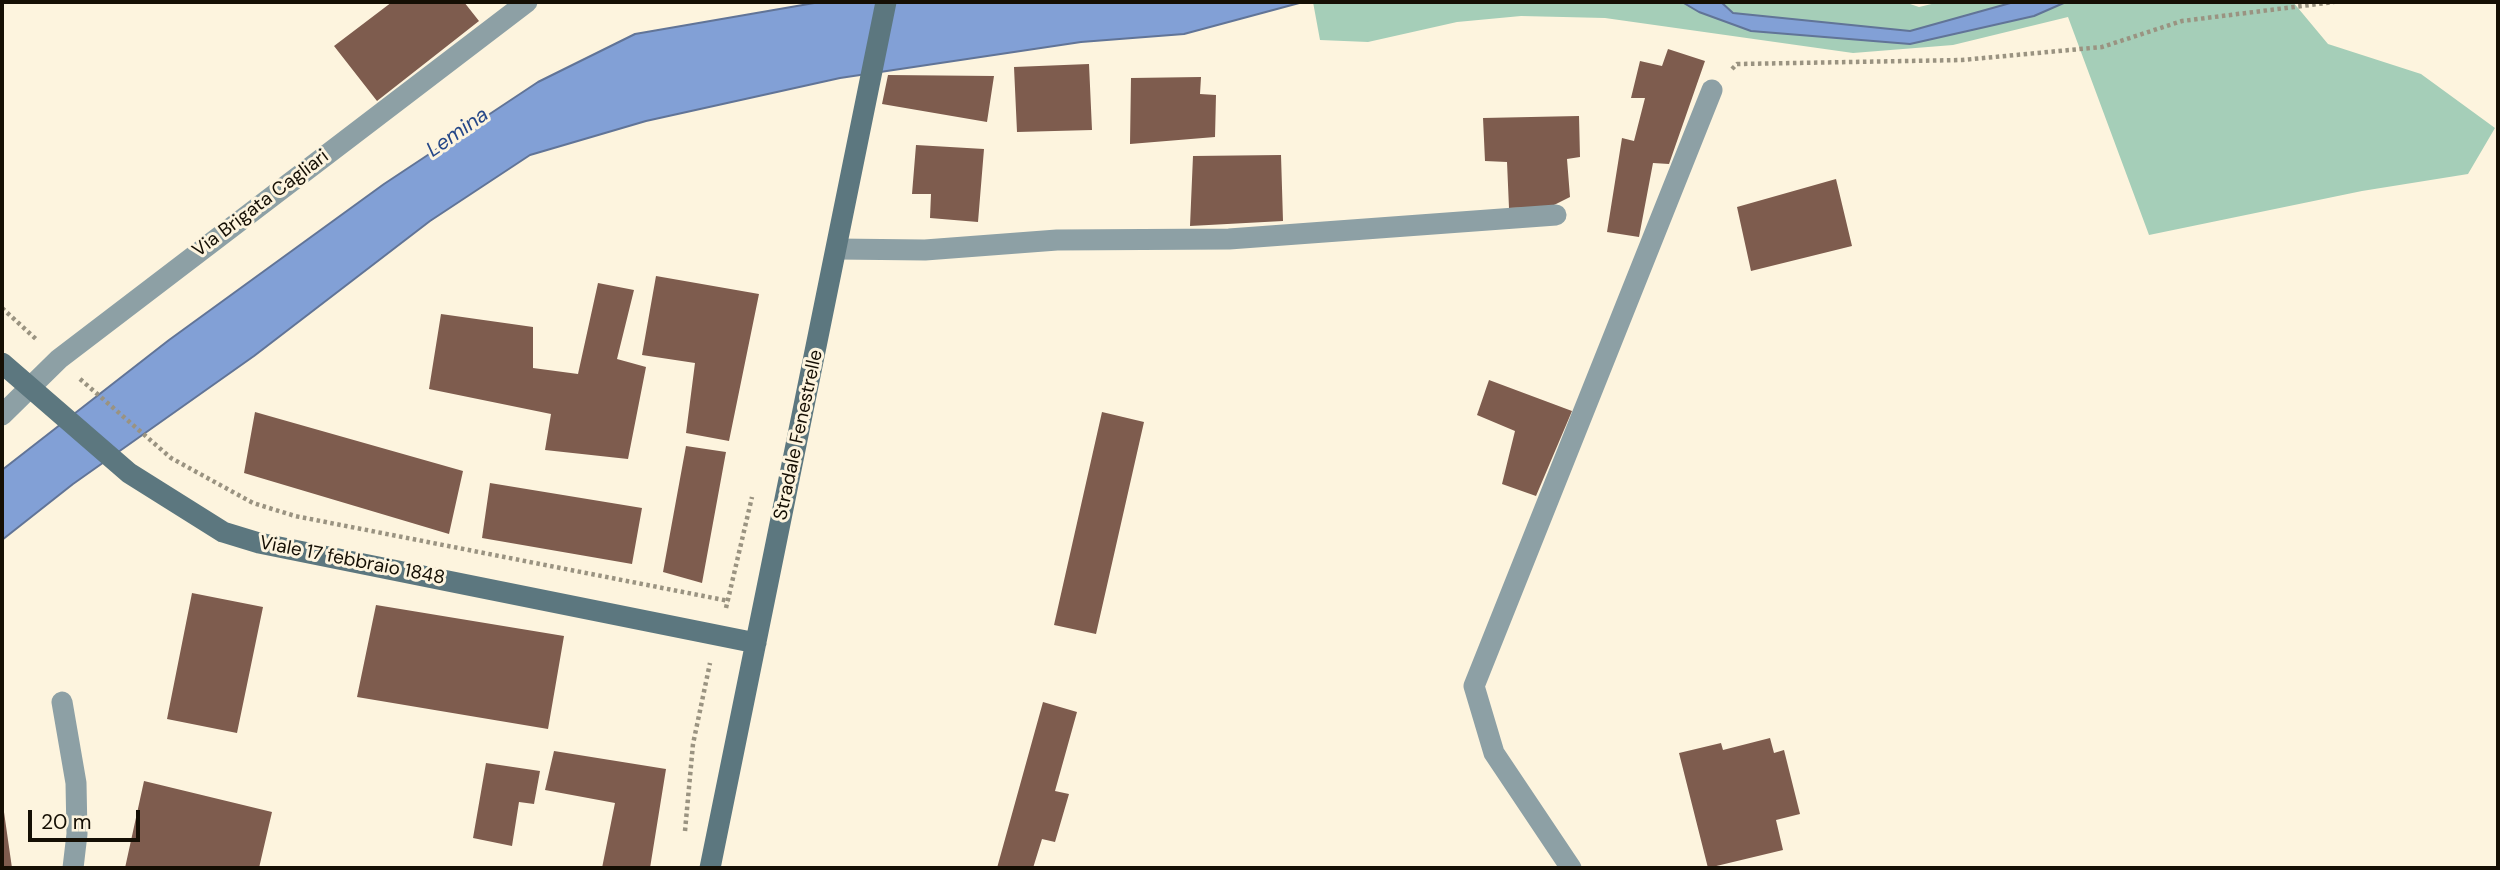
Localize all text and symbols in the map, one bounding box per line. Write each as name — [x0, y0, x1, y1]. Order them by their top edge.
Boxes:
water label: Lemina — [422, 103, 494, 163]
street label: Via Brigata Cagliari — [188, 145, 334, 263]
street label: Stradale Fenestrelle — [770, 348, 828, 522]
street label: Viale 17 febbraio 1848 — [257, 532, 447, 590]
scale bar — [32, 796, 144, 840]
text: 20 m — [41, 808, 92, 836]

